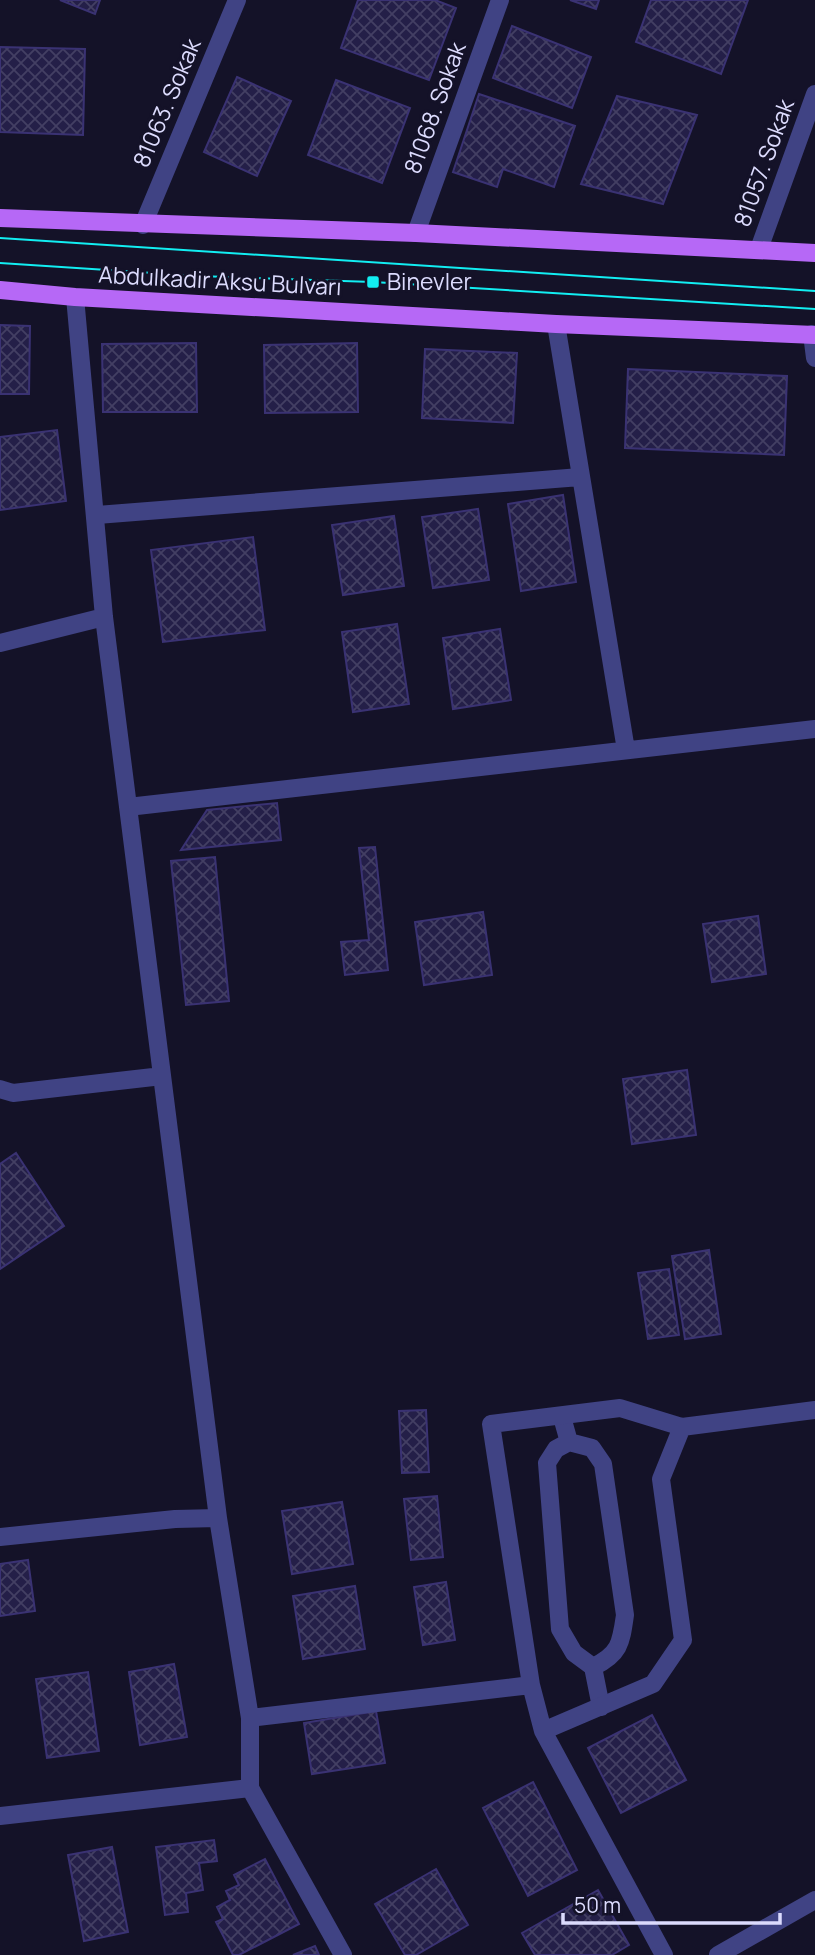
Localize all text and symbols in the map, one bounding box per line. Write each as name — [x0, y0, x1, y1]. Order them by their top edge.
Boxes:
street label: 81063. Sokak — [125, 33, 208, 172]
street label: 81068. Sokak — [395, 37, 473, 178]
street label: 81057. Sokak — [725, 94, 801, 231]
street label: Abdulkadir Aksu Bulvarı — [98, 258, 343, 302]
place label: Binevler — [387, 265, 472, 297]
marker: Binevler — [365, 274, 381, 290]
scale bar — [563, 1882, 780, 1926]
text: 50 m — [574, 1891, 621, 1919]

